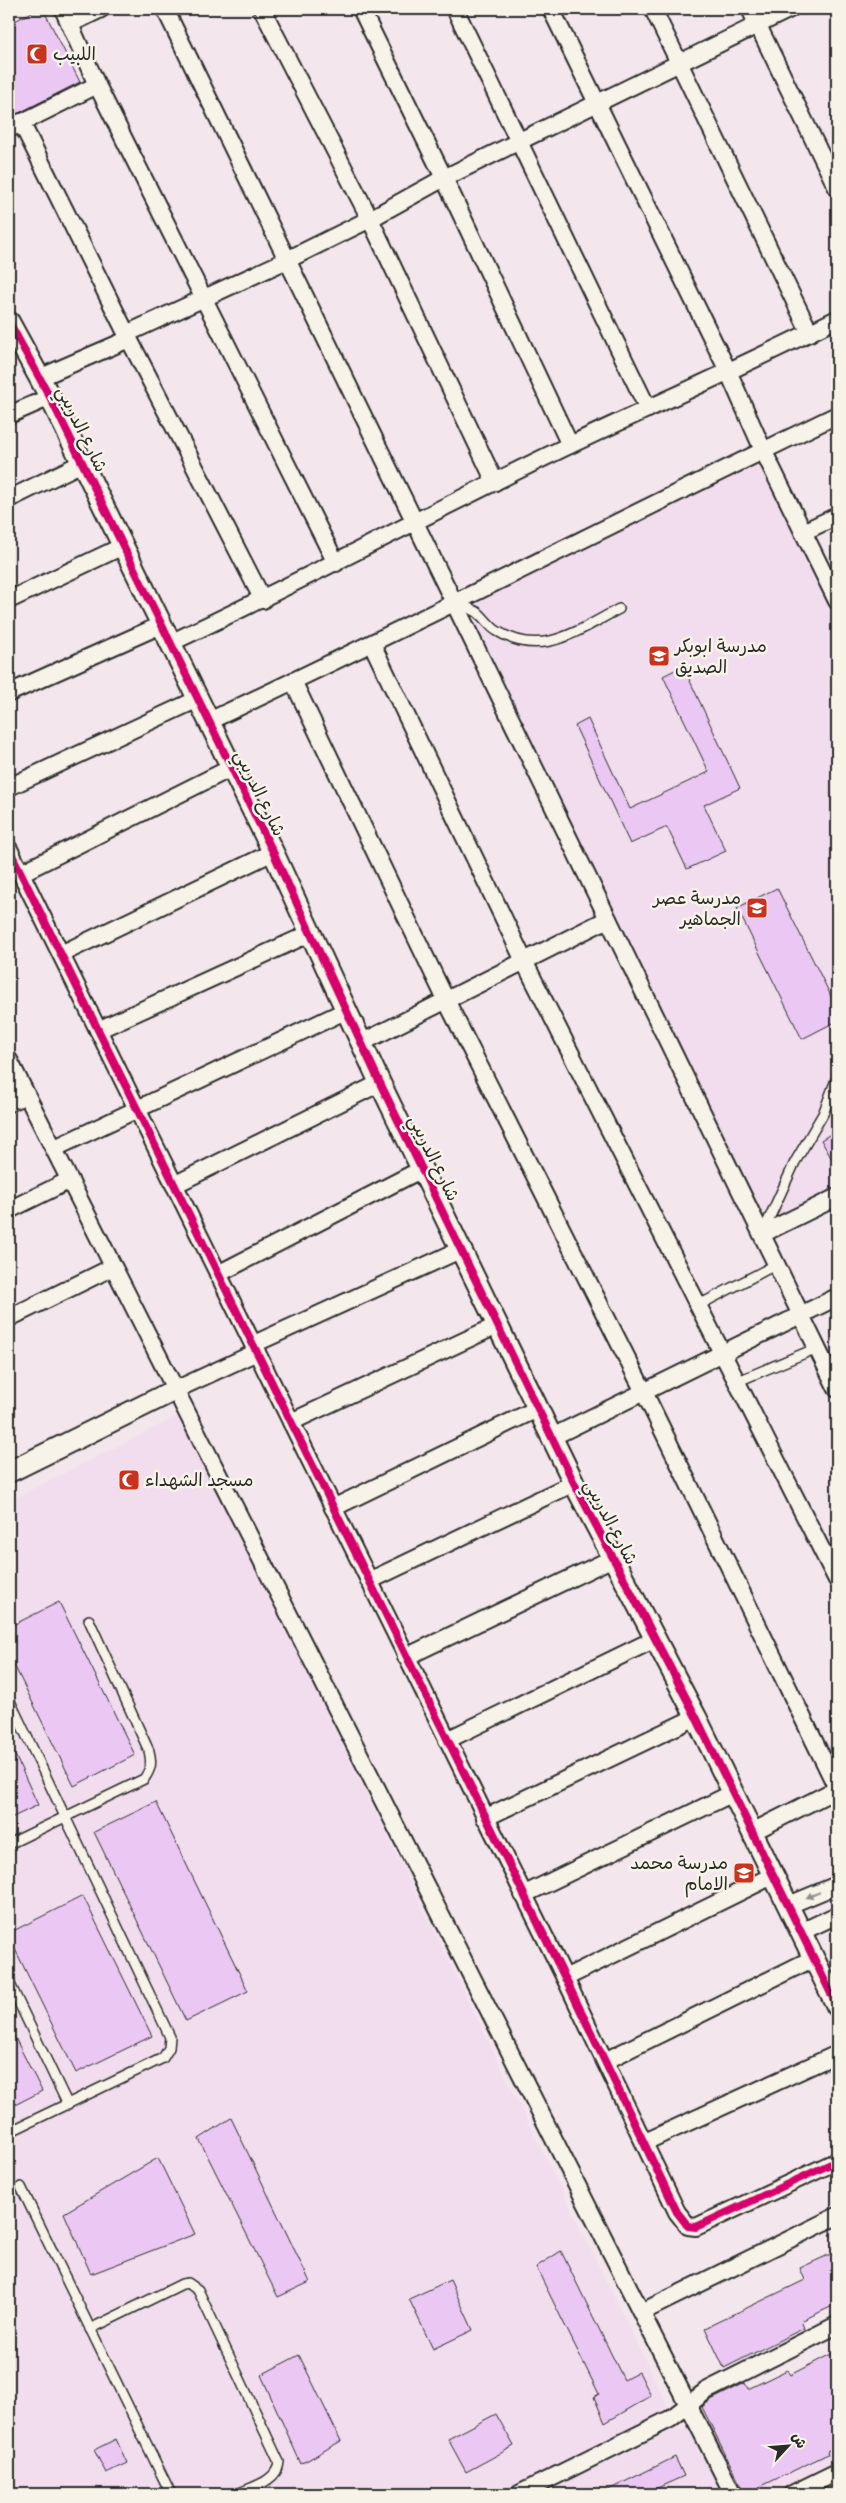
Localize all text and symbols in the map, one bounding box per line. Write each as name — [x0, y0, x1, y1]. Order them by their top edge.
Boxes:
mosque icon: اللبيب — [25, 42, 49, 66]
place label: اللبيب — [53, 43, 96, 69]
street label: شارع الدريبي — [47, 382, 112, 478]
place label: مدرسة ابوبكر الصديق — [673, 635, 767, 682]
school or university icon: مدرسة ابوبكر الصديق — [647, 644, 671, 668]
street label: شارع الدريبي — [225, 746, 290, 842]
place label: مدرسة عصر الجماهير — [651, 887, 741, 934]
school or university icon: مدرسة عصر الجماهير — [745, 896, 769, 920]
street label: شارع الدريبي — [399, 1111, 464, 1207]
mosque icon: مسجد الشهداء — [117, 1468, 141, 1492]
place label: مسجد الشهداء — [145, 1469, 253, 1495]
street label: شارع الدريبي — [575, 1476, 643, 1571]
place label: مدرسة محمد الامام — [630, 1852, 728, 1899]
school or university icon: مدرسة محمد الامام — [732, 1861, 756, 1885]
one-way arrow — [805, 1891, 820, 1899]
north arrow — [764, 2420, 814, 2470]
text: ش — [786, 2429, 811, 2452]

